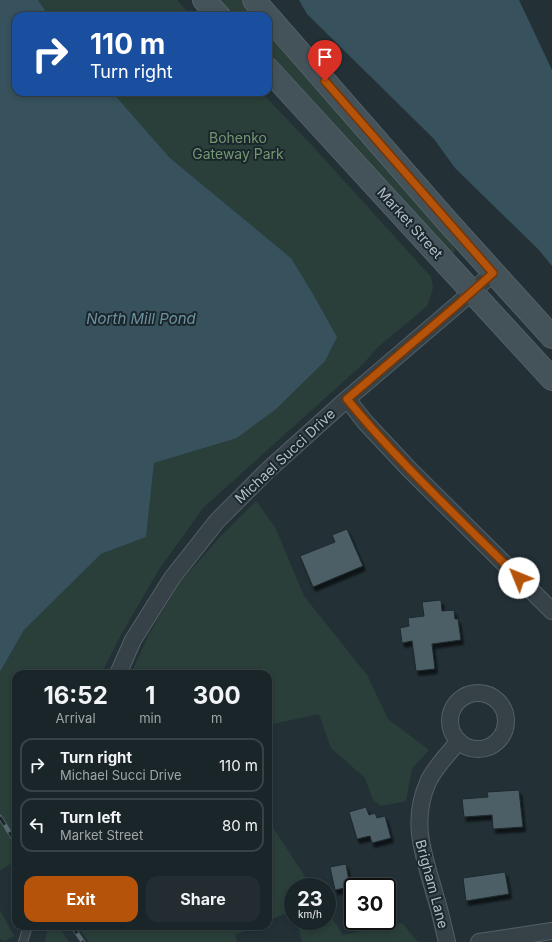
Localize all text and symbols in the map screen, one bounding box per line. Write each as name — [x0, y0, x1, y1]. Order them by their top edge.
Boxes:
text: 110 m — [90, 27, 165, 61]
icon: right — [24, 28, 76, 80]
pin — [308, 40, 342, 81]
icon: arrive — [314, 46, 336, 68]
text: Turn right — [90, 61, 173, 82]
park label: Bohenko Gateway Park — [192, 129, 284, 162]
street label: Market Street — [374, 184, 447, 262]
water label: North Mill Pond — [86, 309, 197, 328]
street label: Michael Succi Drive — [231, 405, 338, 507]
position arrow — [498, 557, 540, 599]
text: 16:52 — [43, 681, 108, 710]
text: 1 — [145, 681, 155, 710]
text: 300 — [193, 681, 241, 710]
text: Arrival — [56, 710, 96, 726]
text: min — [139, 710, 161, 726]
text: m — [211, 710, 222, 726]
text: Turn right — [60, 748, 132, 767]
icon: right — [26, 754, 48, 776]
text: 110 m — [219, 756, 258, 775]
text: Michael Succi Drive — [60, 767, 182, 783]
text: Turn left — [60, 808, 121, 827]
icon: left — [26, 814, 48, 836]
text: 80 m — [222, 816, 258, 835]
text: Market Street — [60, 827, 143, 843]
street label: Brigham Lane — [412, 838, 452, 930]
button: Exit — [24, 876, 138, 922]
button: Share — [146, 876, 260, 922]
speed limit sign: 30 — [344, 878, 396, 930]
text: 23 — [297, 887, 323, 911]
text: km/h — [298, 908, 322, 920]

